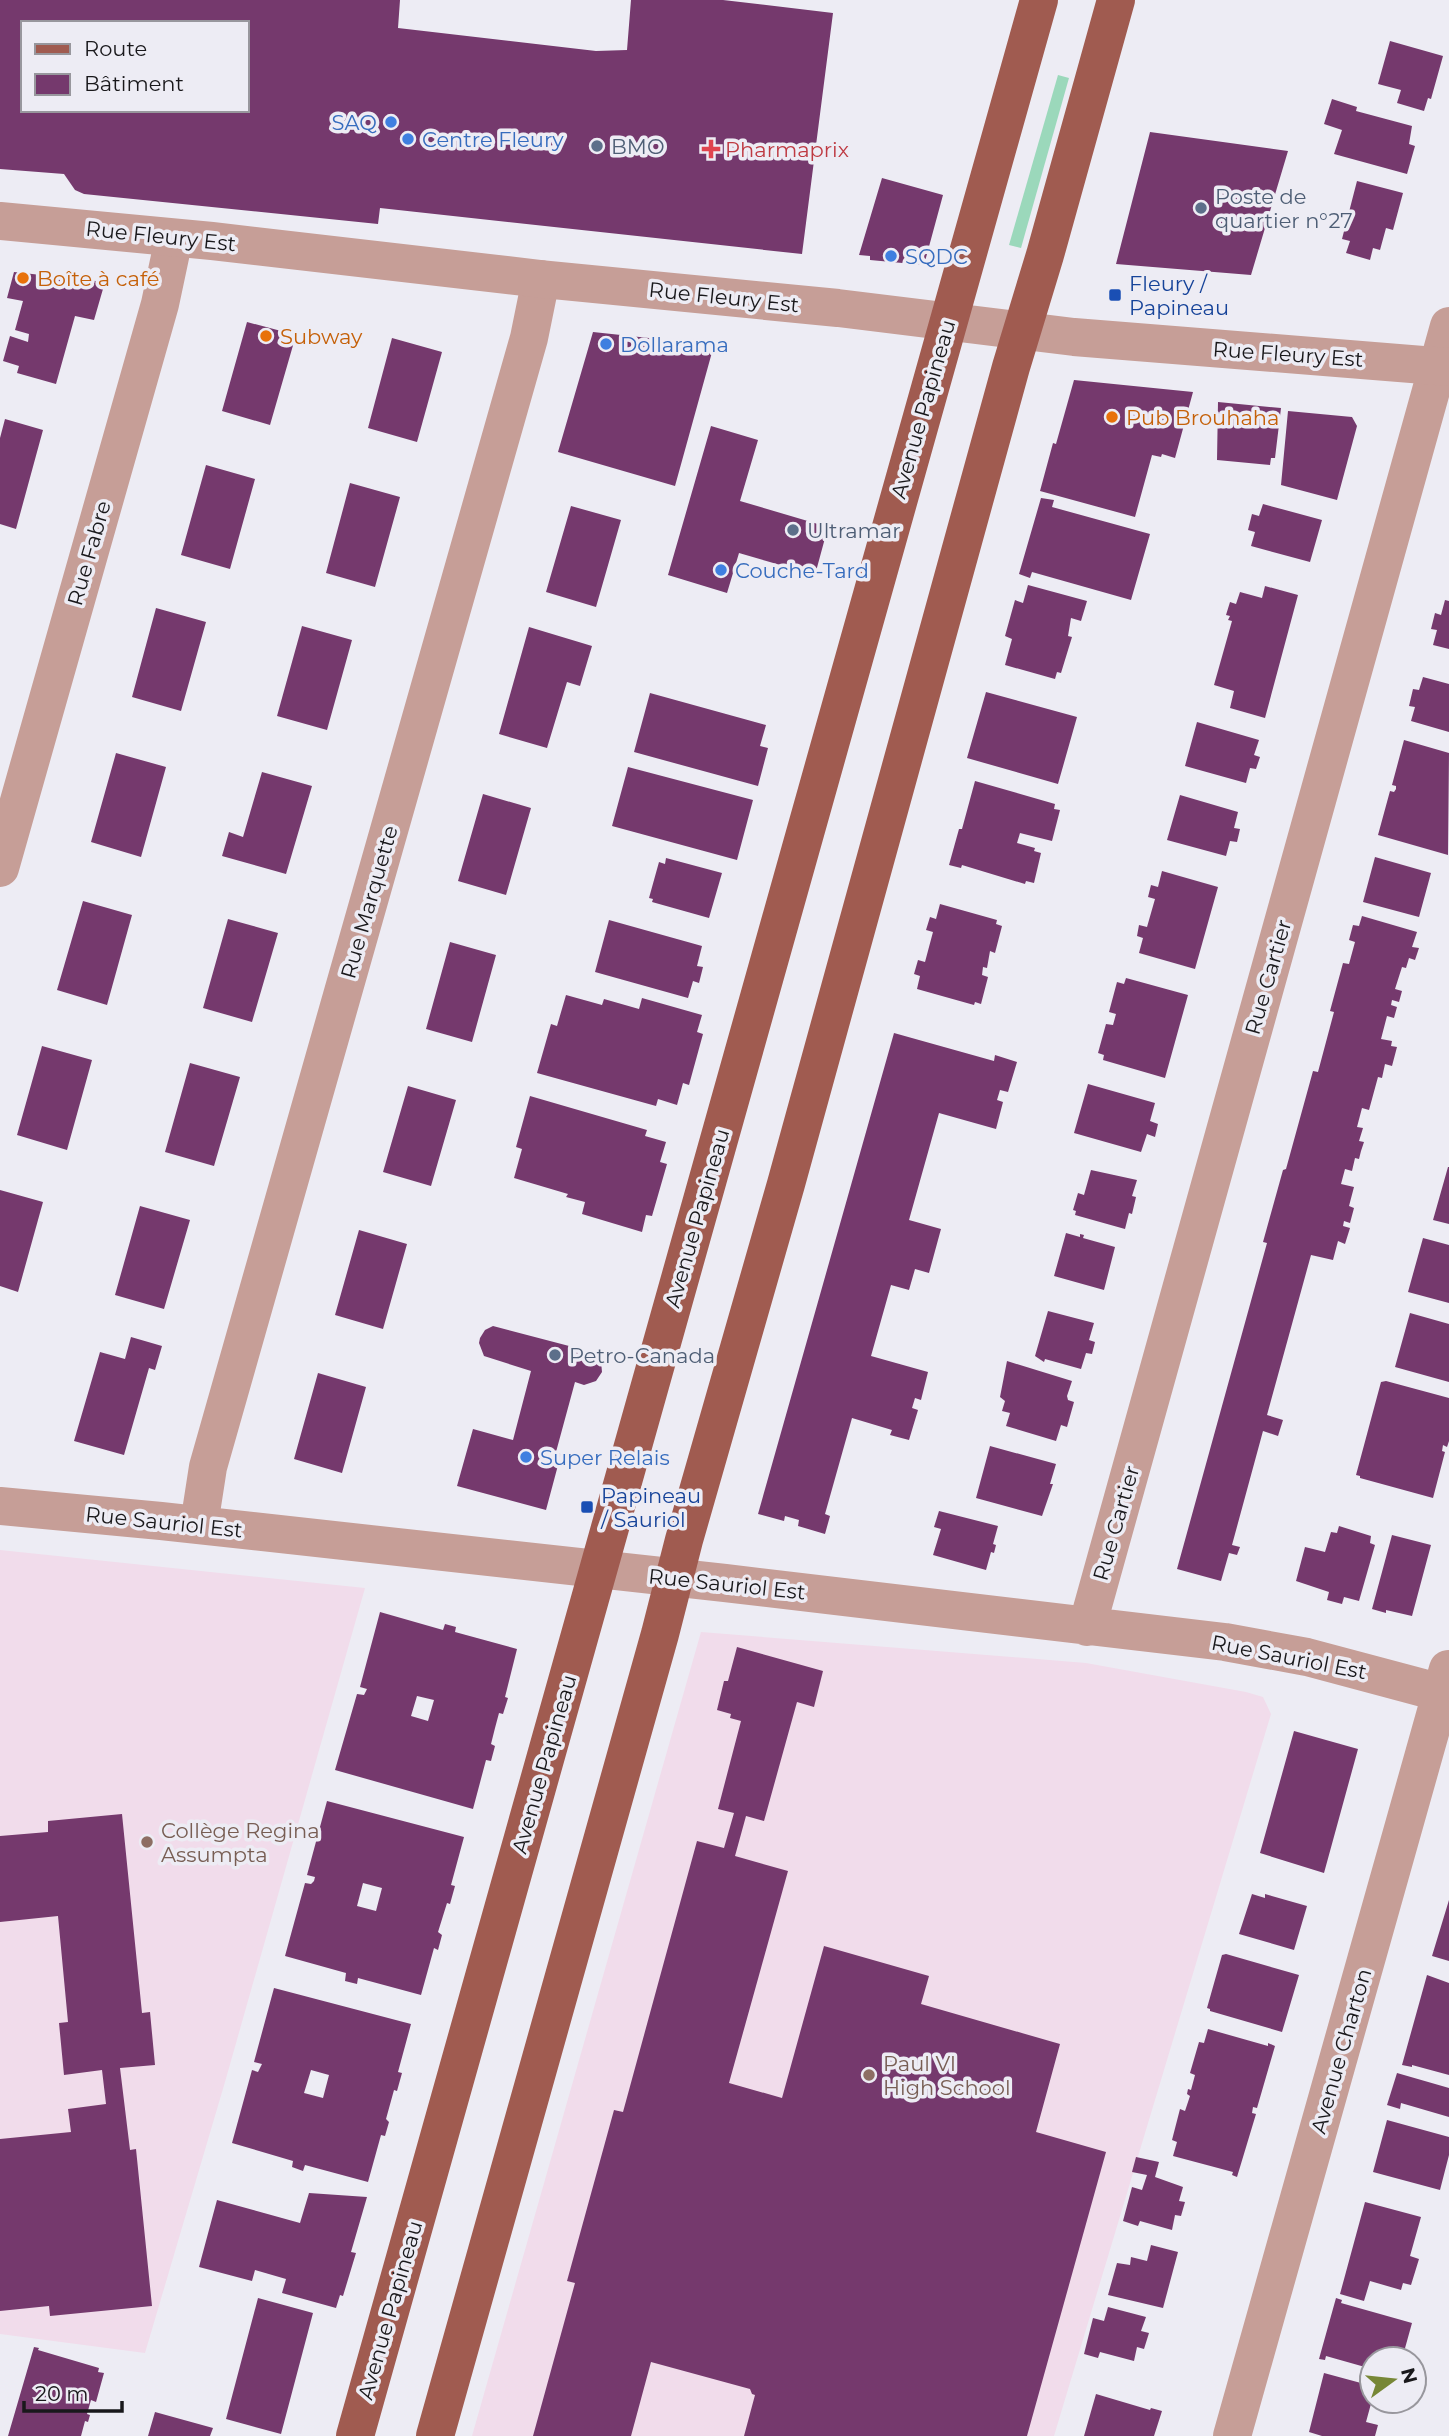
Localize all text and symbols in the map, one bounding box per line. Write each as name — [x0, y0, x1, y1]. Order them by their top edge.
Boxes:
legend — [21, 21, 248, 112]
text: Route — [84, 36, 147, 61]
text: Bâtiment — [84, 71, 184, 96]
place label: SAQ — [332, 110, 377, 135]
marker: SAQ — [383, 114, 399, 130]
place label: Centre Fleury — [422, 127, 564, 152]
marker: Centre Fleury — [400, 131, 416, 147]
place label: BMO — [611, 134, 665, 159]
place label: Pharmaprix — [725, 137, 849, 162]
marker: BMO — [589, 138, 605, 154]
marker: Pharmaprix — [703, 141, 719, 157]
place label: Poste de quartier n°27 — [1215, 184, 1353, 233]
marker: Poste de quartier n°27 — [1193, 200, 1209, 216]
street label: Rue Fleury Est — [85, 216, 237, 256]
place label: SQDC — [905, 244, 968, 269]
marker: SQDC — [883, 248, 899, 264]
place label: Boîte à café — [37, 266, 160, 291]
marker: Boîte à café — [15, 270, 31, 286]
place label: Fleury / Papineau — [1129, 271, 1229, 320]
street label: Rue Fleury Est — [648, 277, 800, 317]
marker: Fleury / Papineau — [1107, 287, 1123, 303]
street label: Avenue Papineau — [886, 317, 960, 501]
place label: Subway — [280, 324, 363, 349]
marker: Subway — [258, 328, 274, 344]
place label: Dollarama — [620, 332, 729, 357]
marker: Dollarama — [598, 336, 614, 352]
street label: Rue Fleury Est — [1212, 336, 1364, 372]
place label: Pub Brouhaha — [1126, 405, 1279, 430]
marker: Pub Brouhaha — [1104, 409, 1120, 425]
street label: Rue Fabre — [62, 498, 116, 608]
place label: Ultramar — [807, 518, 901, 543]
marker: Ultramar — [785, 522, 801, 538]
place label: Couche-Tard — [735, 558, 869, 583]
marker: Couche-Tard — [713, 562, 729, 578]
street label: Rue Marquette — [335, 823, 403, 981]
street label: Rue Cartier — [1240, 917, 1296, 1037]
street label: Avenue Papineau — [660, 1126, 734, 1310]
place label: Petro-Canada — [569, 1343, 715, 1368]
marker: Petro-Canada — [547, 1347, 563, 1363]
place label: Super Relais — [540, 1445, 670, 1470]
marker: Super Relais — [518, 1449, 534, 1465]
street label: Rue Cartier — [1088, 1463, 1144, 1583]
place label: Papineau / Sauriol — [600, 1483, 701, 1532]
marker: Papineau / Sauriol — [579, 1499, 595, 1515]
street label: Rue Sauriol Est — [84, 1501, 244, 1543]
street label: Rue Sauriol Est — [647, 1563, 807, 1605]
street label: Rue Sauriol Est — [1209, 1630, 1369, 1684]
street label: Avenue Papineau — [507, 1672, 581, 1856]
place label: Collège Regina Assumpta — [161, 1818, 320, 1867]
marker: Collège Regina Assumpta — [139, 1834, 155, 1850]
street label: Avenue Charton — [1305, 1966, 1377, 2136]
place label: Paul VI High School — [883, 2051, 1011, 2100]
marker: Paul VI High School — [861, 2067, 877, 2083]
street label: Avenue Papineau — [353, 2218, 427, 2402]
north arrow — [1358, 2345, 1428, 2415]
text: N — [1396, 2365, 1422, 2386]
scale bar — [24, 2370, 122, 2414]
text: 20 m — [35, 2381, 89, 2406]

